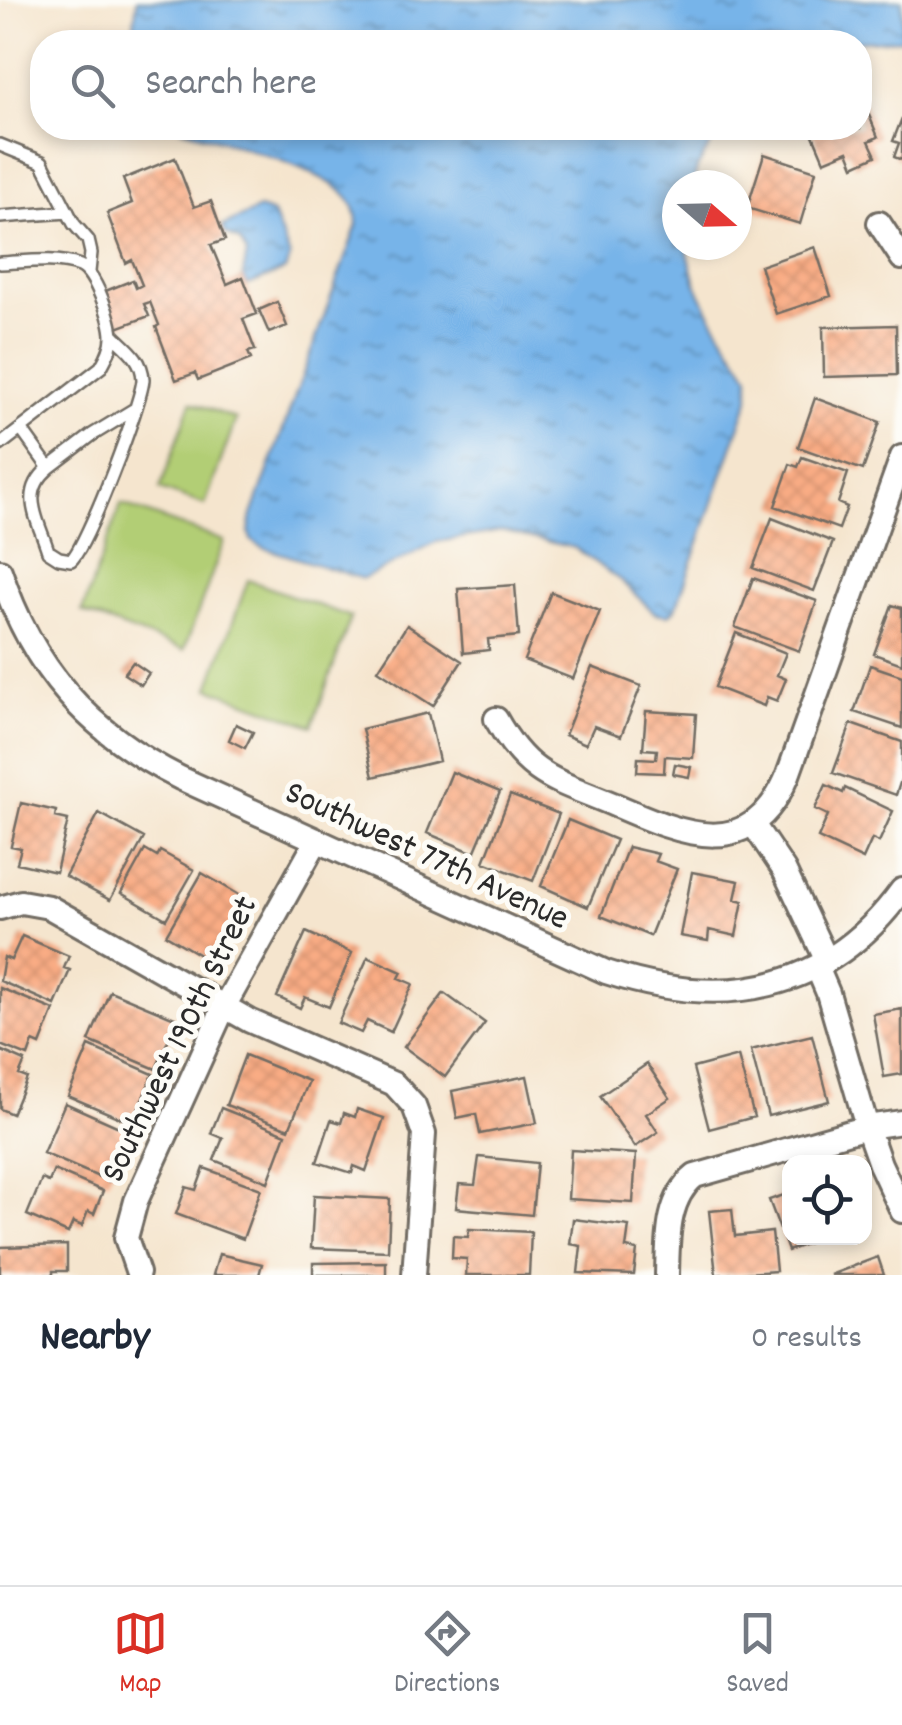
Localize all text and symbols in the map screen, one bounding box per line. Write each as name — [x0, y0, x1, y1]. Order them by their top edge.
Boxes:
search box — [30, 30, 872, 140]
icon: search — [65, 58, 120, 113]
text: Search here — [145, 58, 317, 113]
north arrow — [662, 170, 752, 260]
street label: Southwest 77th Avenue — [276, 770, 576, 945]
street label: Southwest 190th Street — [90, 888, 273, 1192]
map controls — [782, 1155, 872, 1245]
button: locate — [782, 1155, 872, 1245]
text: Nearby — [40, 1310, 150, 1370]
text: 0 results — [751, 1317, 862, 1363]
tab: Map — [113, 1606, 168, 1706]
tab: Directions — [394, 1606, 500, 1706]
tab: Saved — [726, 1606, 789, 1706]

